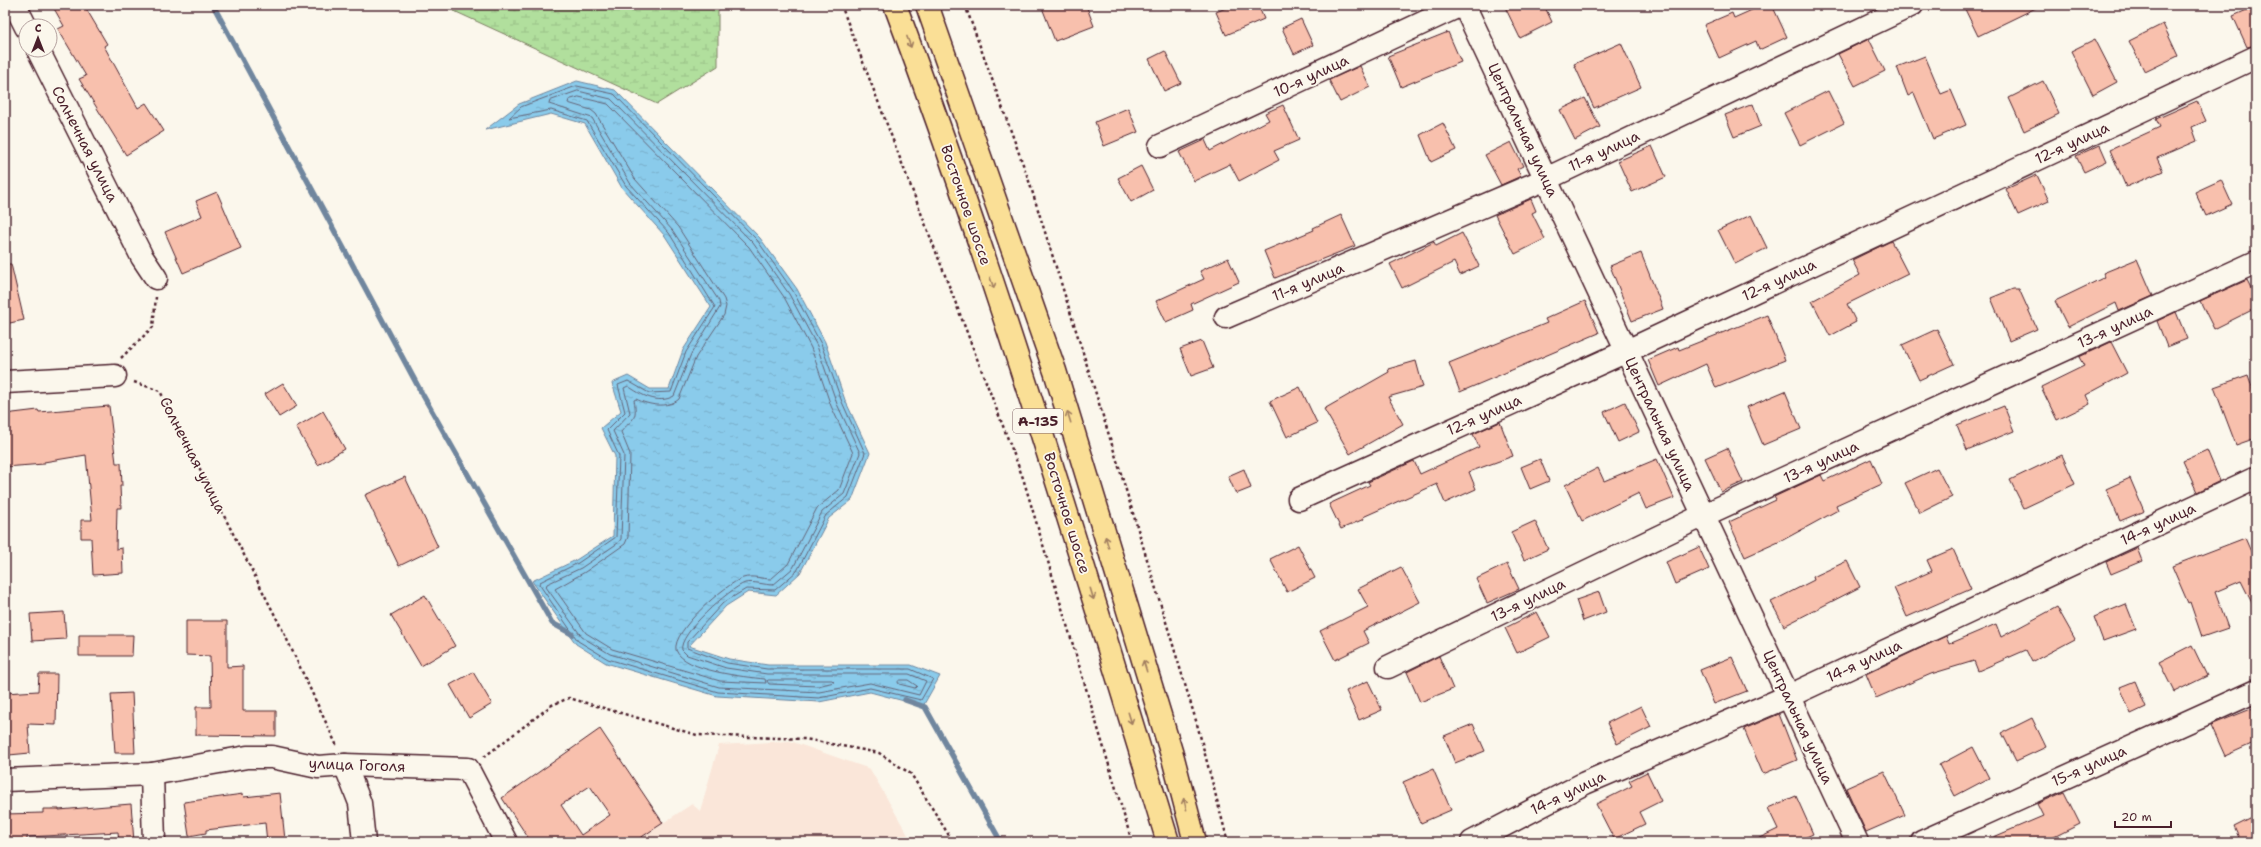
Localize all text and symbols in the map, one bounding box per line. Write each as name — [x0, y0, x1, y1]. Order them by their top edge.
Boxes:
north arrow — [18, 18, 58, 58]
text: С — [35, 21, 42, 36]
one-way arrow — [905, 35, 913, 47]
street label: 10-я улица — [1270, 50, 1352, 102]
street label: Центральная улица — [1483, 60, 1563, 201]
street label: Солнечная улица — [47, 82, 123, 206]
street label: 12-я улица — [2032, 117, 2113, 169]
street label: 11-я улица — [1565, 126, 1643, 176]
street label: Восточное шоссе — [936, 142, 996, 268]
street label: 12-я улица — [1739, 254, 1820, 306]
street label: 11-я улица — [1269, 258, 1348, 306]
one-way arrow — [989, 277, 996, 290]
street label: 13-я улица — [2074, 301, 2156, 353]
street label: Центральная улица — [1620, 354, 1700, 495]
street label: 12-я улица — [1444, 389, 1525, 440]
street label: Солнечная улица — [155, 393, 231, 517]
road number: А-135 — [1013, 409, 1063, 433]
one-way arrow — [1065, 411, 1072, 424]
street label: 13-я улица — [1780, 436, 1862, 488]
street label: Восточное шоссе — [1039, 450, 1095, 576]
street label: 14-я улица — [2117, 498, 2199, 550]
one-way arrow — [1103, 535, 1110, 548]
street label: 13-я улица — [1487, 573, 1569, 627]
one-way arrow — [1089, 587, 1096, 600]
street label: 14-я улица — [1823, 635, 1905, 687]
street label: Центральная улица — [1758, 647, 1838, 788]
one-way arrow — [1141, 660, 1148, 673]
one-way arrow — [1127, 711, 1134, 724]
street label: 15-я улица — [2048, 740, 2130, 791]
street label: улица Гоголя — [308, 753, 406, 777]
street label: 14-я улица — [1527, 766, 1609, 820]
one-way arrow — [1181, 798, 1188, 811]
scale bar — [2115, 803, 2171, 829]
text: 20 m — [2121, 809, 2152, 825]

